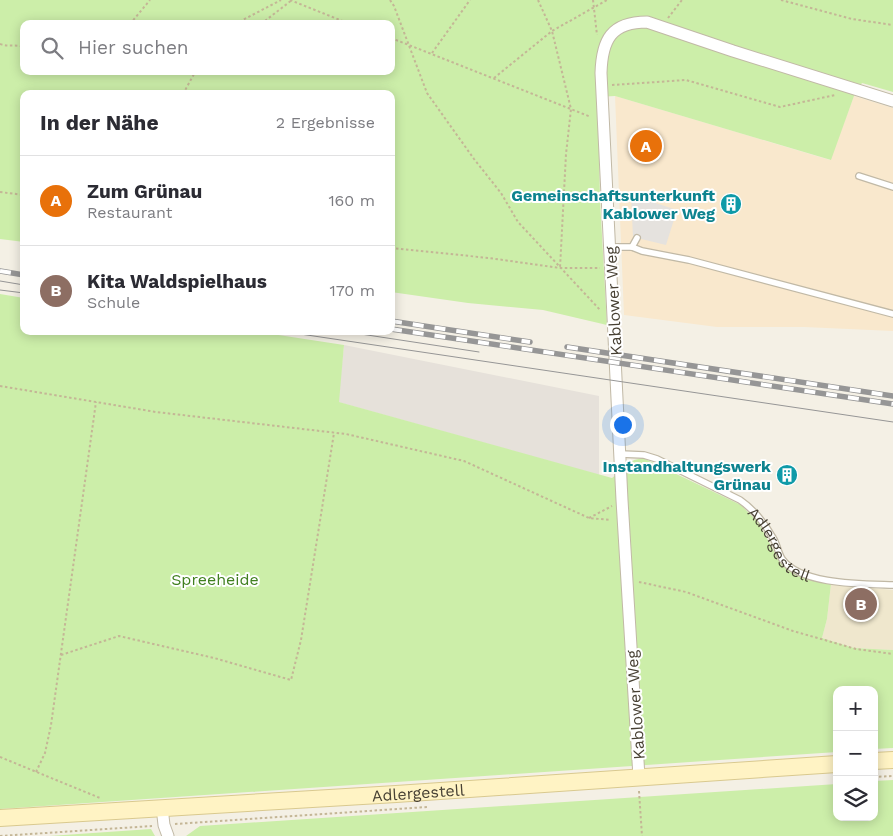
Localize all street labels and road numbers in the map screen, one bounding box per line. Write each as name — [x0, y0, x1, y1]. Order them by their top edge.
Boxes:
street label: Kablower Weg — [601, 245, 626, 356]
street label: Adlergestell — [744, 503, 813, 586]
street label: Kablower Weg — [622, 649, 649, 760]
street label: Adlergestell — [371, 780, 465, 805]

